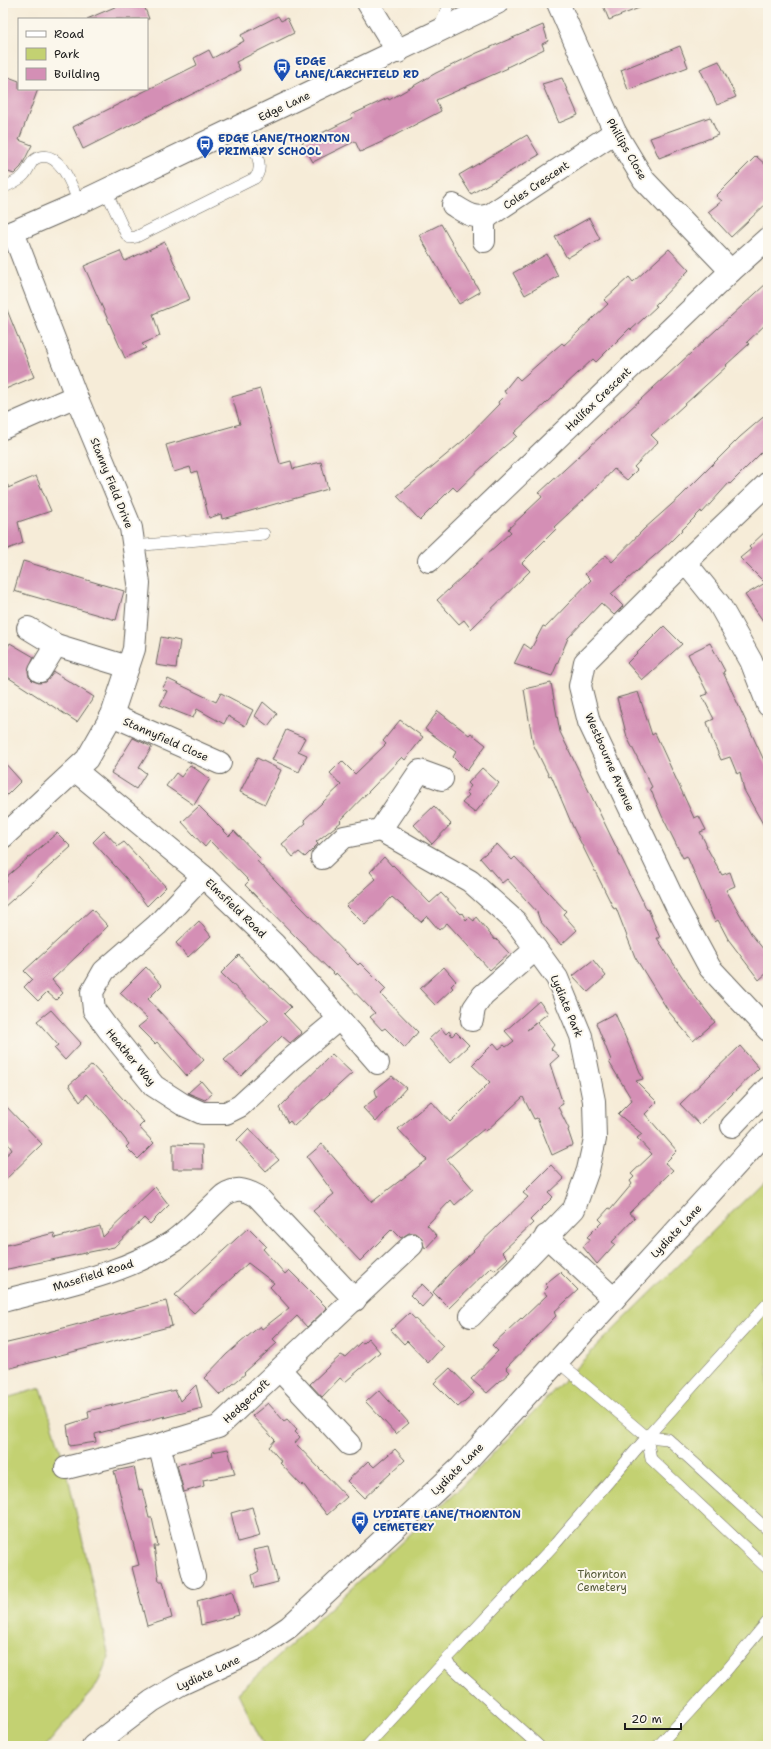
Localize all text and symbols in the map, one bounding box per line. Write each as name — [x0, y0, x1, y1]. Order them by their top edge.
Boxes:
legend — [18, 18, 148, 90]
text: Road — [54, 26, 85, 42]
text: Park — [54, 46, 80, 62]
place label: EDGE LANE/LARCHFIELD RD — [295, 54, 419, 82]
bus stop icon: EDGE LANE/LARCHFIELD RD — [272, 57, 292, 82]
text: Building — [54, 66, 100, 82]
street label: Edge Lane — [256, 88, 313, 125]
street label: Phillips Close — [603, 116, 650, 183]
place label: EDGE LANE/THORNTON PRIMARY SCHOOL — [218, 131, 350, 159]
bus stop icon: EDGE LANE/THORNTON PRIMARY SCHOOL — [195, 134, 215, 159]
street label: Coles Crescent — [500, 158, 572, 213]
street label: Halifax Crescent — [562, 364, 635, 435]
street label: Stanny Field Drive — [86, 435, 137, 531]
street label: Westbourne Avenue — [581, 711, 638, 814]
street label: Stannyfield Close — [121, 714, 211, 765]
street label: Elmsfield Road — [202, 875, 269, 941]
street label: Lydiate Park — [547, 973, 586, 1040]
street label: Heather Way — [102, 1026, 159, 1089]
street label: Lydiate Lane — [648, 1201, 705, 1262]
street label: Masefield Road — [51, 1256, 135, 1295]
street label: Hedgecroft — [220, 1376, 273, 1427]
street label: Lydiate Lane — [428, 1440, 487, 1499]
place label: LYDIATE LANE/THORNTON CEMETERY — [373, 1507, 521, 1535]
bus stop icon: LYDIATE LANE/THORNTON CEMETERY — [350, 1510, 370, 1535]
park label: Thornton Cemetery — [577, 1567, 627, 1595]
street label: Lydiate Lane — [174, 1652, 242, 1695]
scale bar — [625, 1705, 681, 1731]
text: 20 m — [631, 1711, 662, 1727]

